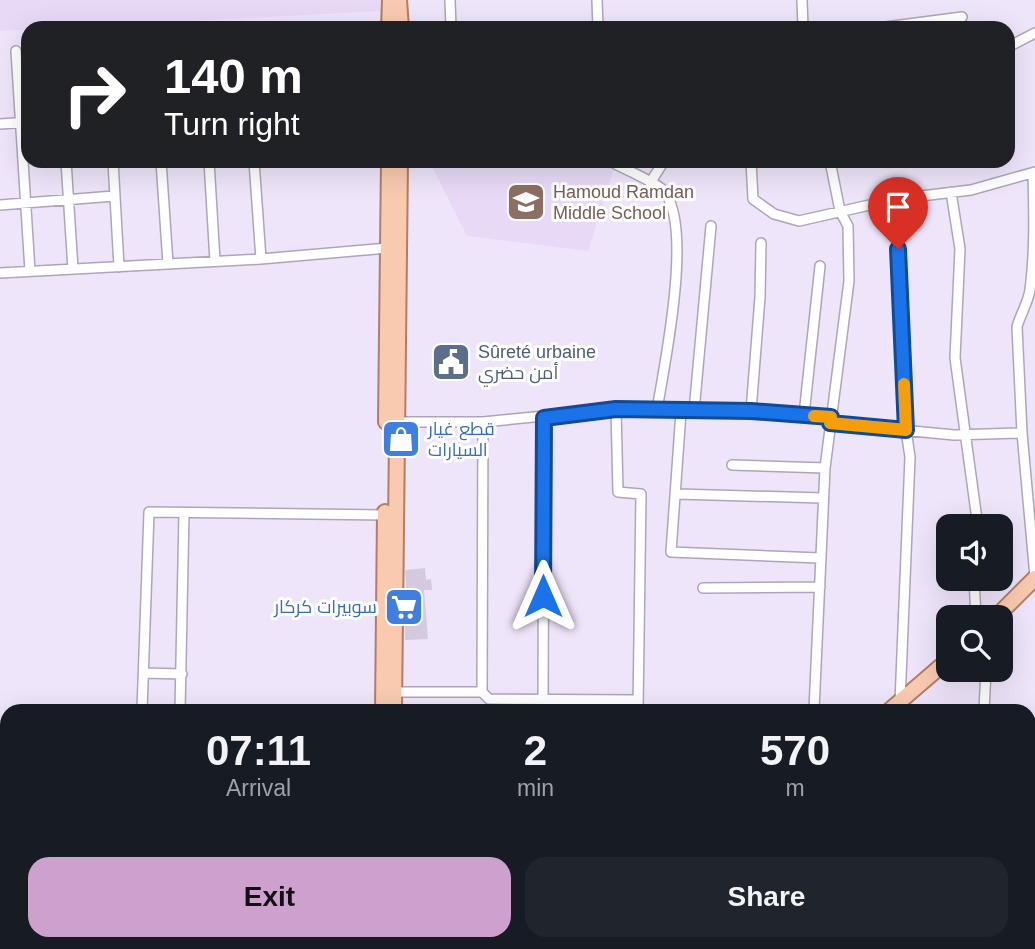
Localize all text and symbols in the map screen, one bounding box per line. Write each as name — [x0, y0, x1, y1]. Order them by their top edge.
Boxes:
icon: right — [49, 49, 140, 140]
text: 140 m — [164, 49, 303, 103]
text: Turn right — [164, 106, 300, 142]
pin — [868, 177, 928, 249]
school or university icon: Hamoud Ramdan Middle School — [505, 181, 547, 223]
place label: Hamoud Ramdan Middle School — [553, 182, 694, 223]
icon: arrive — [879, 188, 917, 226]
public building icon: Sûreté urbaine أمن حضري — [430, 341, 472, 383]
place label: Sûreté urbaine أمن حضري — [478, 342, 596, 387]
shop icon: قطع غيار السيارات — [380, 418, 422, 460]
place label: قطع غيار السيارات — [427, 419, 495, 461]
map controls — [936, 514, 1013, 682]
button: sound — [936, 514, 1013, 591]
position arrow — [506, 559, 580, 633]
supermarket icon: سوبيرات كركار — [383, 586, 425, 628]
place label: سوبيرات كركار — [273, 597, 377, 618]
button: search — [936, 605, 1013, 682]
text: 07:11 — [206, 727, 311, 774]
text: 2 — [524, 727, 547, 774]
text: 570 — [760, 727, 830, 774]
text: Arrival — [226, 775, 291, 801]
text: min — [517, 775, 554, 801]
text: m — [785, 775, 805, 801]
button: Exit — [28, 857, 511, 937]
button: Share — [525, 857, 1008, 937]

